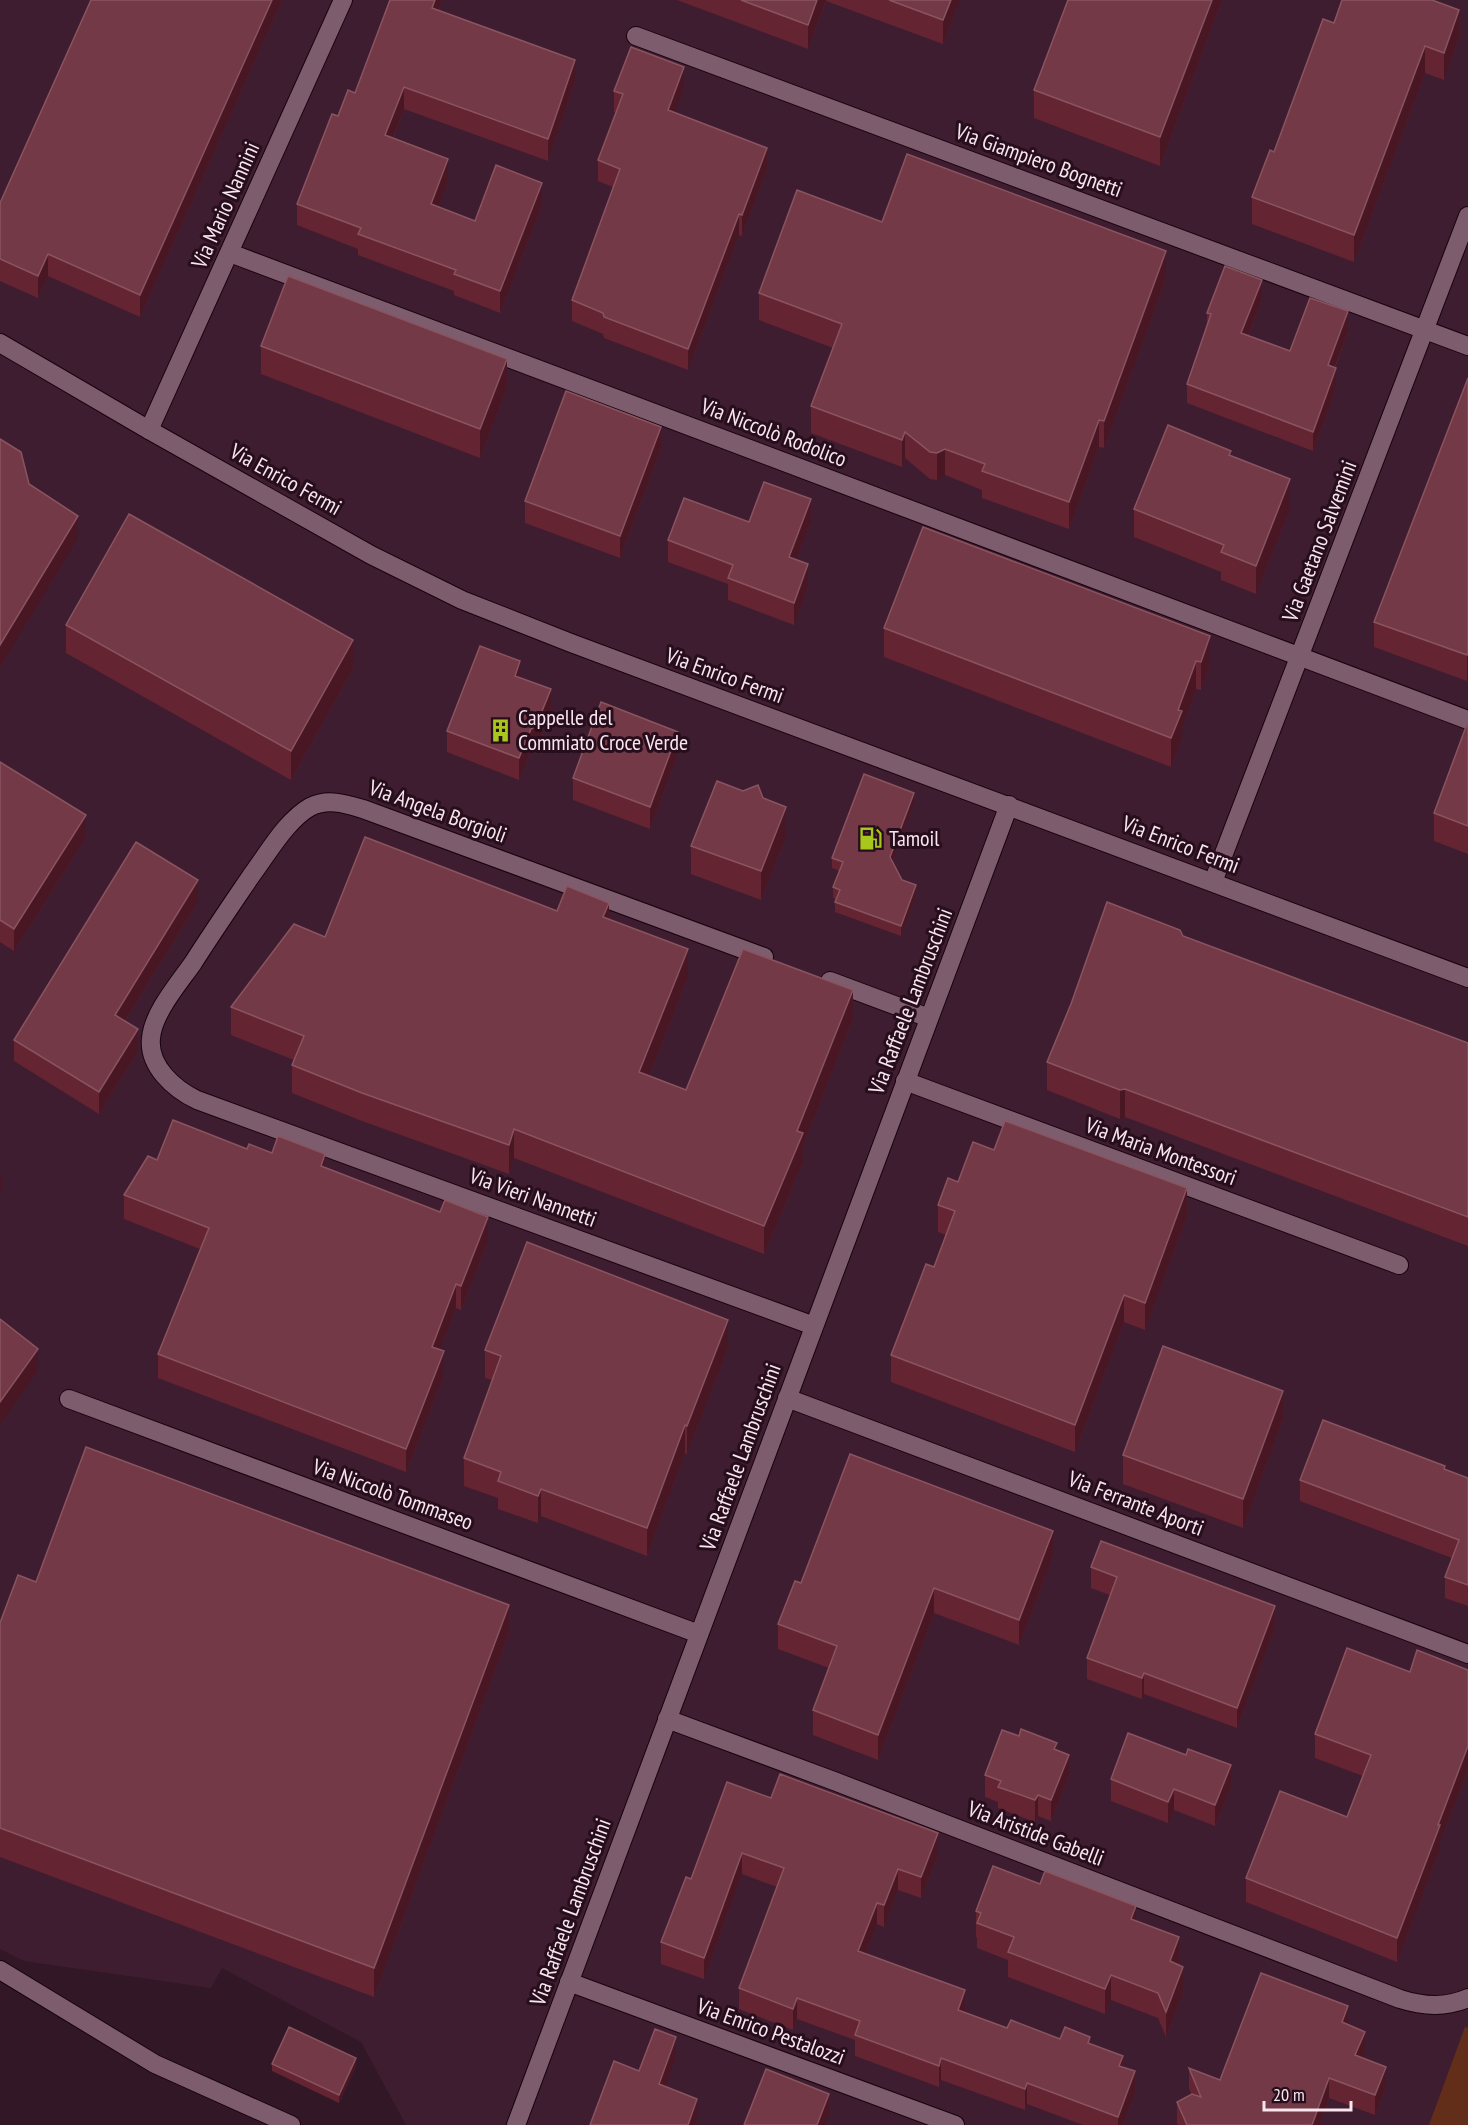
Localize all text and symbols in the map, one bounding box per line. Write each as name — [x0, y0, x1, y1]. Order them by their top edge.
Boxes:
street label: Via Giampiero Bognetti — [951, 116, 1126, 203]
street label: Via Mario Nannini — [184, 137, 265, 273]
street label: Via Niccolò Rodolico — [696, 391, 851, 473]
street label: Via Enrico Fermi — [224, 436, 347, 521]
street label: Via Gaetano Salvemini — [1275, 456, 1363, 626]
street label: Via Enrico Fermi — [661, 640, 788, 709]
place label: Cappelle del Commiato Croce Verde — [518, 703, 688, 756]
building icon: Cappelle del Commiato Croce Verde — [487, 717, 513, 743]
street label: Via Angela Borgioli — [364, 773, 511, 849]
street label: Via Enrico Fermi — [1118, 808, 1244, 879]
place label: Tamoil — [889, 824, 940, 852]
fuel station icon: Tamoil — [858, 825, 884, 851]
street label: Via Raffaele Lambruschini — [861, 904, 958, 1099]
street label: Via Maria Montessori — [1081, 1110, 1240, 1191]
street label: Via Vieri Nannetti — [465, 1161, 600, 1233]
street label: Via Raffaele Lambruschini — [693, 1360, 787, 1555]
street label: Via Niccolò Tommaseo — [308, 1452, 477, 1536]
street label: Via Ferrante Aporti — [1063, 1464, 1208, 1542]
street label: Via Aristide Gabelli — [963, 1794, 1108, 1872]
street label: Via Raffaele Lambruschini — [523, 1815, 617, 2010]
street label: Via Enrico Pestalozzi — [692, 1991, 849, 2071]
scale bar — [1264, 2074, 1351, 2112]
text: 20 m — [1273, 2083, 1305, 2106]

